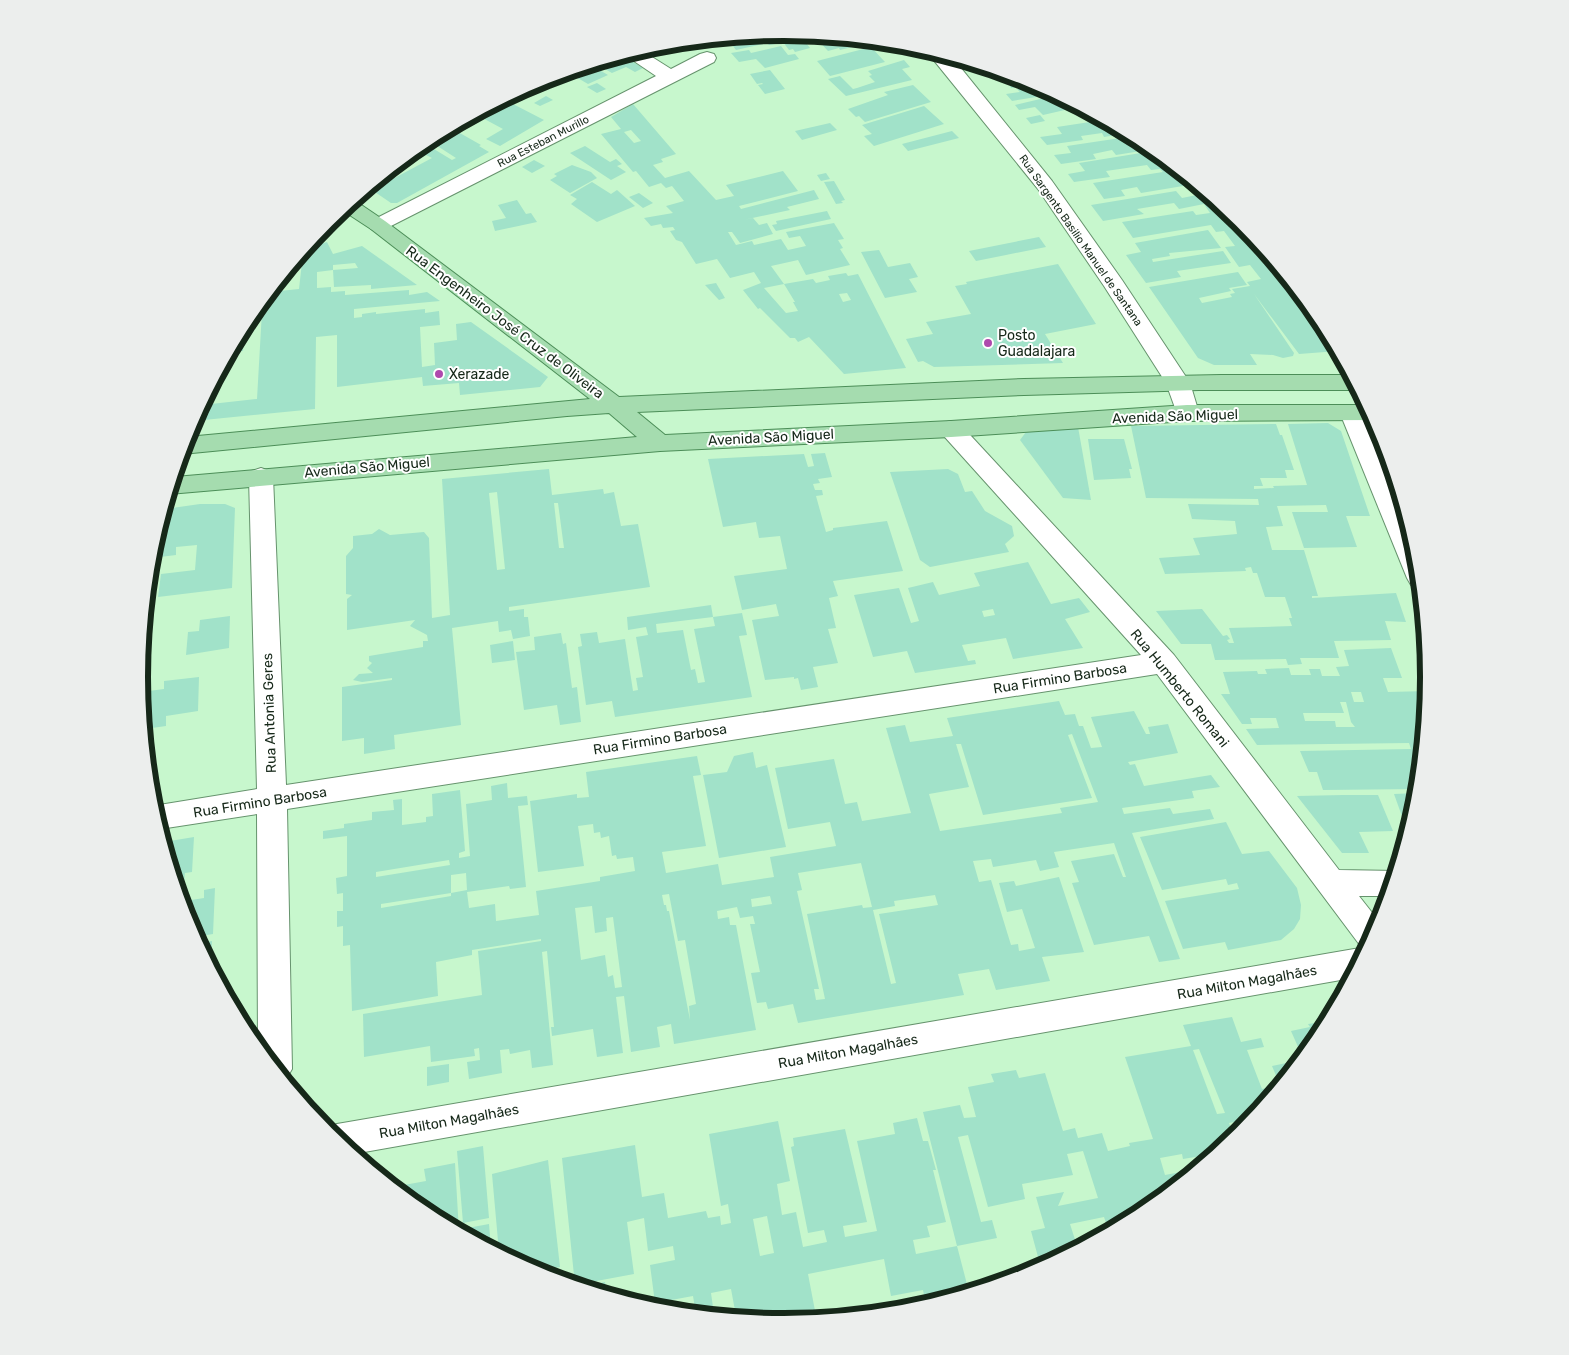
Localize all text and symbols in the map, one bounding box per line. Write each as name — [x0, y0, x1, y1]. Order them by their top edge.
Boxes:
street label: Rua Esteban Murillo — [495, 113, 591, 170]
street label: Rua Sargento Basilio Manuel de Santana — [1016, 152, 1145, 328]
street label: Rua Engenheiro José Cruz de Oliveira — [402, 242, 607, 402]
place label: Posto Guadalajara — [998, 327, 1075, 360]
marker: Posto Guadalajara — [982, 337, 994, 349]
place label: Xerazade — [449, 366, 509, 383]
marker: Xerazade — [433, 368, 445, 380]
street label: Avenida São Miguel — [1112, 406, 1238, 427]
street label: Avenida São Miguel — [708, 426, 834, 449]
street label: Avenida São Miguel — [304, 454, 431, 481]
street label: Rua Humberto Romani — [1127, 626, 1233, 751]
street label: Rua Antonia Geres — [259, 653, 280, 773]
street label: Rua Firmino Barbosa — [992, 660, 1128, 697]
street label: Rua Firmino Barbosa — [592, 721, 728, 758]
street label: Rua Firmino Barbosa — [192, 784, 328, 821]
street label: Rua Milton Magalhães — [1176, 962, 1318, 1003]
street label: Rua Milton Magalhães — [777, 1031, 919, 1072]
street label: Rua Milton Magalhães — [378, 1101, 520, 1142]

